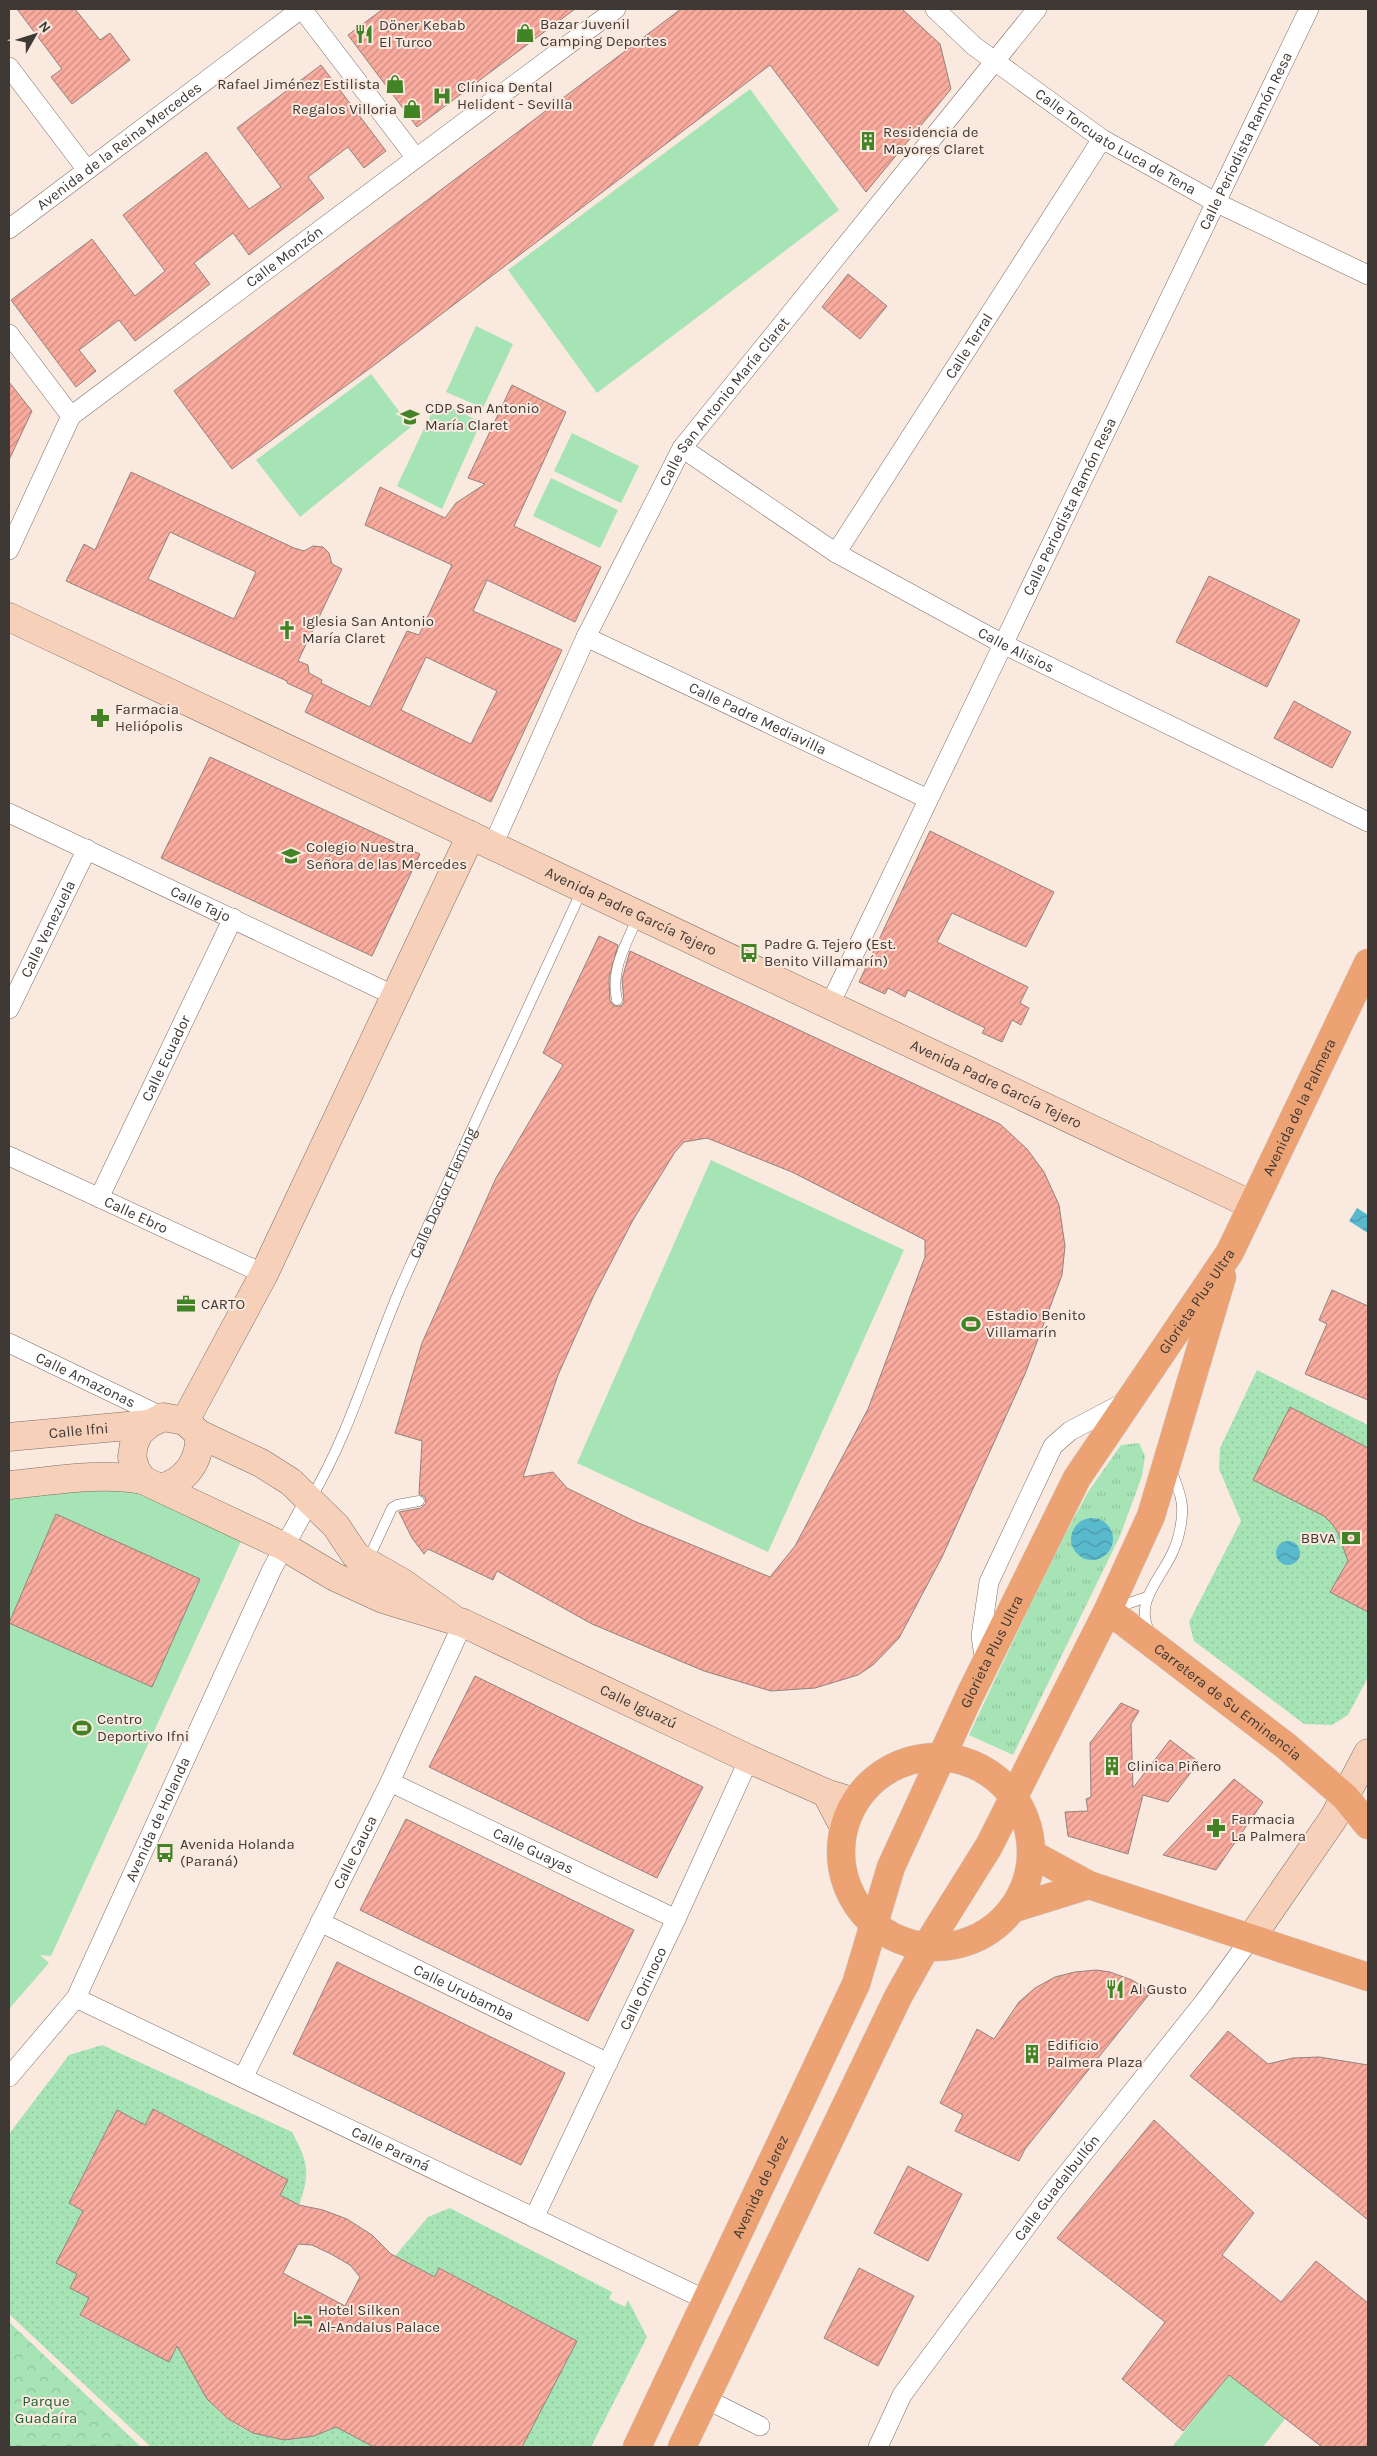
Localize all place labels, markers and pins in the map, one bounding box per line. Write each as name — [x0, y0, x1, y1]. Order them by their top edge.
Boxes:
place label: Bazar Juvenil Camping Deportes — [540, 15, 667, 50]
place label: Döner Kebab El Turco — [379, 16, 466, 51]
shop icon: Bazar Juvenil Camping Deportes — [514, 22, 536, 44]
restaurant icon: Döner Kebab El Turco — [353, 23, 375, 45]
shop icon: Rafael Jiménez Estilista — [384, 73, 406, 95]
place label: Rafael Jiménez Estilista — [217, 75, 380, 93]
place label: Clínica Dental Helident - Sevilla — [457, 78, 572, 113]
hospital icon: Clínica Dental Helident - Sevilla — [431, 85, 453, 107]
shop icon: Regalos Villoria — [401, 98, 423, 120]
place label: Regalos Villoria — [292, 100, 397, 118]
place label: Residencia de Mayores Claret — [883, 123, 984, 158]
building icon: Residencia de Mayores Claret — [857, 130, 879, 152]
place label: CDP San Antonio María Claret — [425, 399, 539, 434]
school or university icon: CDP San Antonio María Claret — [399, 406, 421, 428]
place label: Iglesia San Antonio María Claret — [302, 612, 434, 647]
church icon: Iglesia San Antonio María Claret — [276, 619, 298, 641]
place label: Farmacia Heliópolis — [115, 700, 183, 735]
pharmacy icon: Farmacia Heliópolis — [89, 707, 111, 729]
place label: Colegio Nuestra Señora de las Mercedes — [306, 838, 467, 873]
school or university icon: Colegio Nuestra Señora de las Mercedes — [280, 845, 302, 867]
place label: Padre G. Tejero (Est. Benito Villamarín) — [764, 935, 896, 970]
bus stop icon: Padre G. Tejero (Est. Benito Villamarín) — [738, 942, 760, 964]
office icon: CARTO — [175, 1293, 197, 1315]
place label: CARTO — [201, 1295, 245, 1313]
place label: Estadio Benito Villamarín — [986, 1306, 1086, 1341]
sports icon: Estadio Benito Villamarín — [960, 1313, 982, 1335]
bank icon: BBVA — [1340, 1527, 1362, 1549]
place label: BBVA — [1301, 1529, 1336, 1547]
place label: Centro Deportivo Ifni — [97, 1710, 189, 1745]
sports icon: Centro Deportivo Ifni — [71, 1717, 93, 1739]
building icon: Clinica Piñero — [1101, 1755, 1123, 1777]
place label: Clinica Piñero — [1127, 1757, 1221, 1775]
place label: Farmacia La Palmera — [1231, 1810, 1306, 1845]
pharmacy icon: Farmacia La Palmera — [1205, 1817, 1227, 1839]
place label: Avenida Holanda (Paraná) — [180, 1835, 295, 1870]
bus stop icon: Avenida Holanda (Paraná) — [154, 1842, 176, 1864]
restaurant icon: Al Gusto — [1104, 1978, 1126, 2000]
place label: Al Gusto — [1130, 1980, 1187, 1998]
place label: Edificio Palmera Plaza — [1047, 2036, 1143, 2071]
building icon: Edificio Palmera Plaza — [1021, 2043, 1043, 2065]
place label: Hotel Silken Al-Andalus Palace — [318, 2301, 440, 2336]
hotel icon: Hotel Silken Al-Andalus Palace — [292, 2308, 314, 2330]

